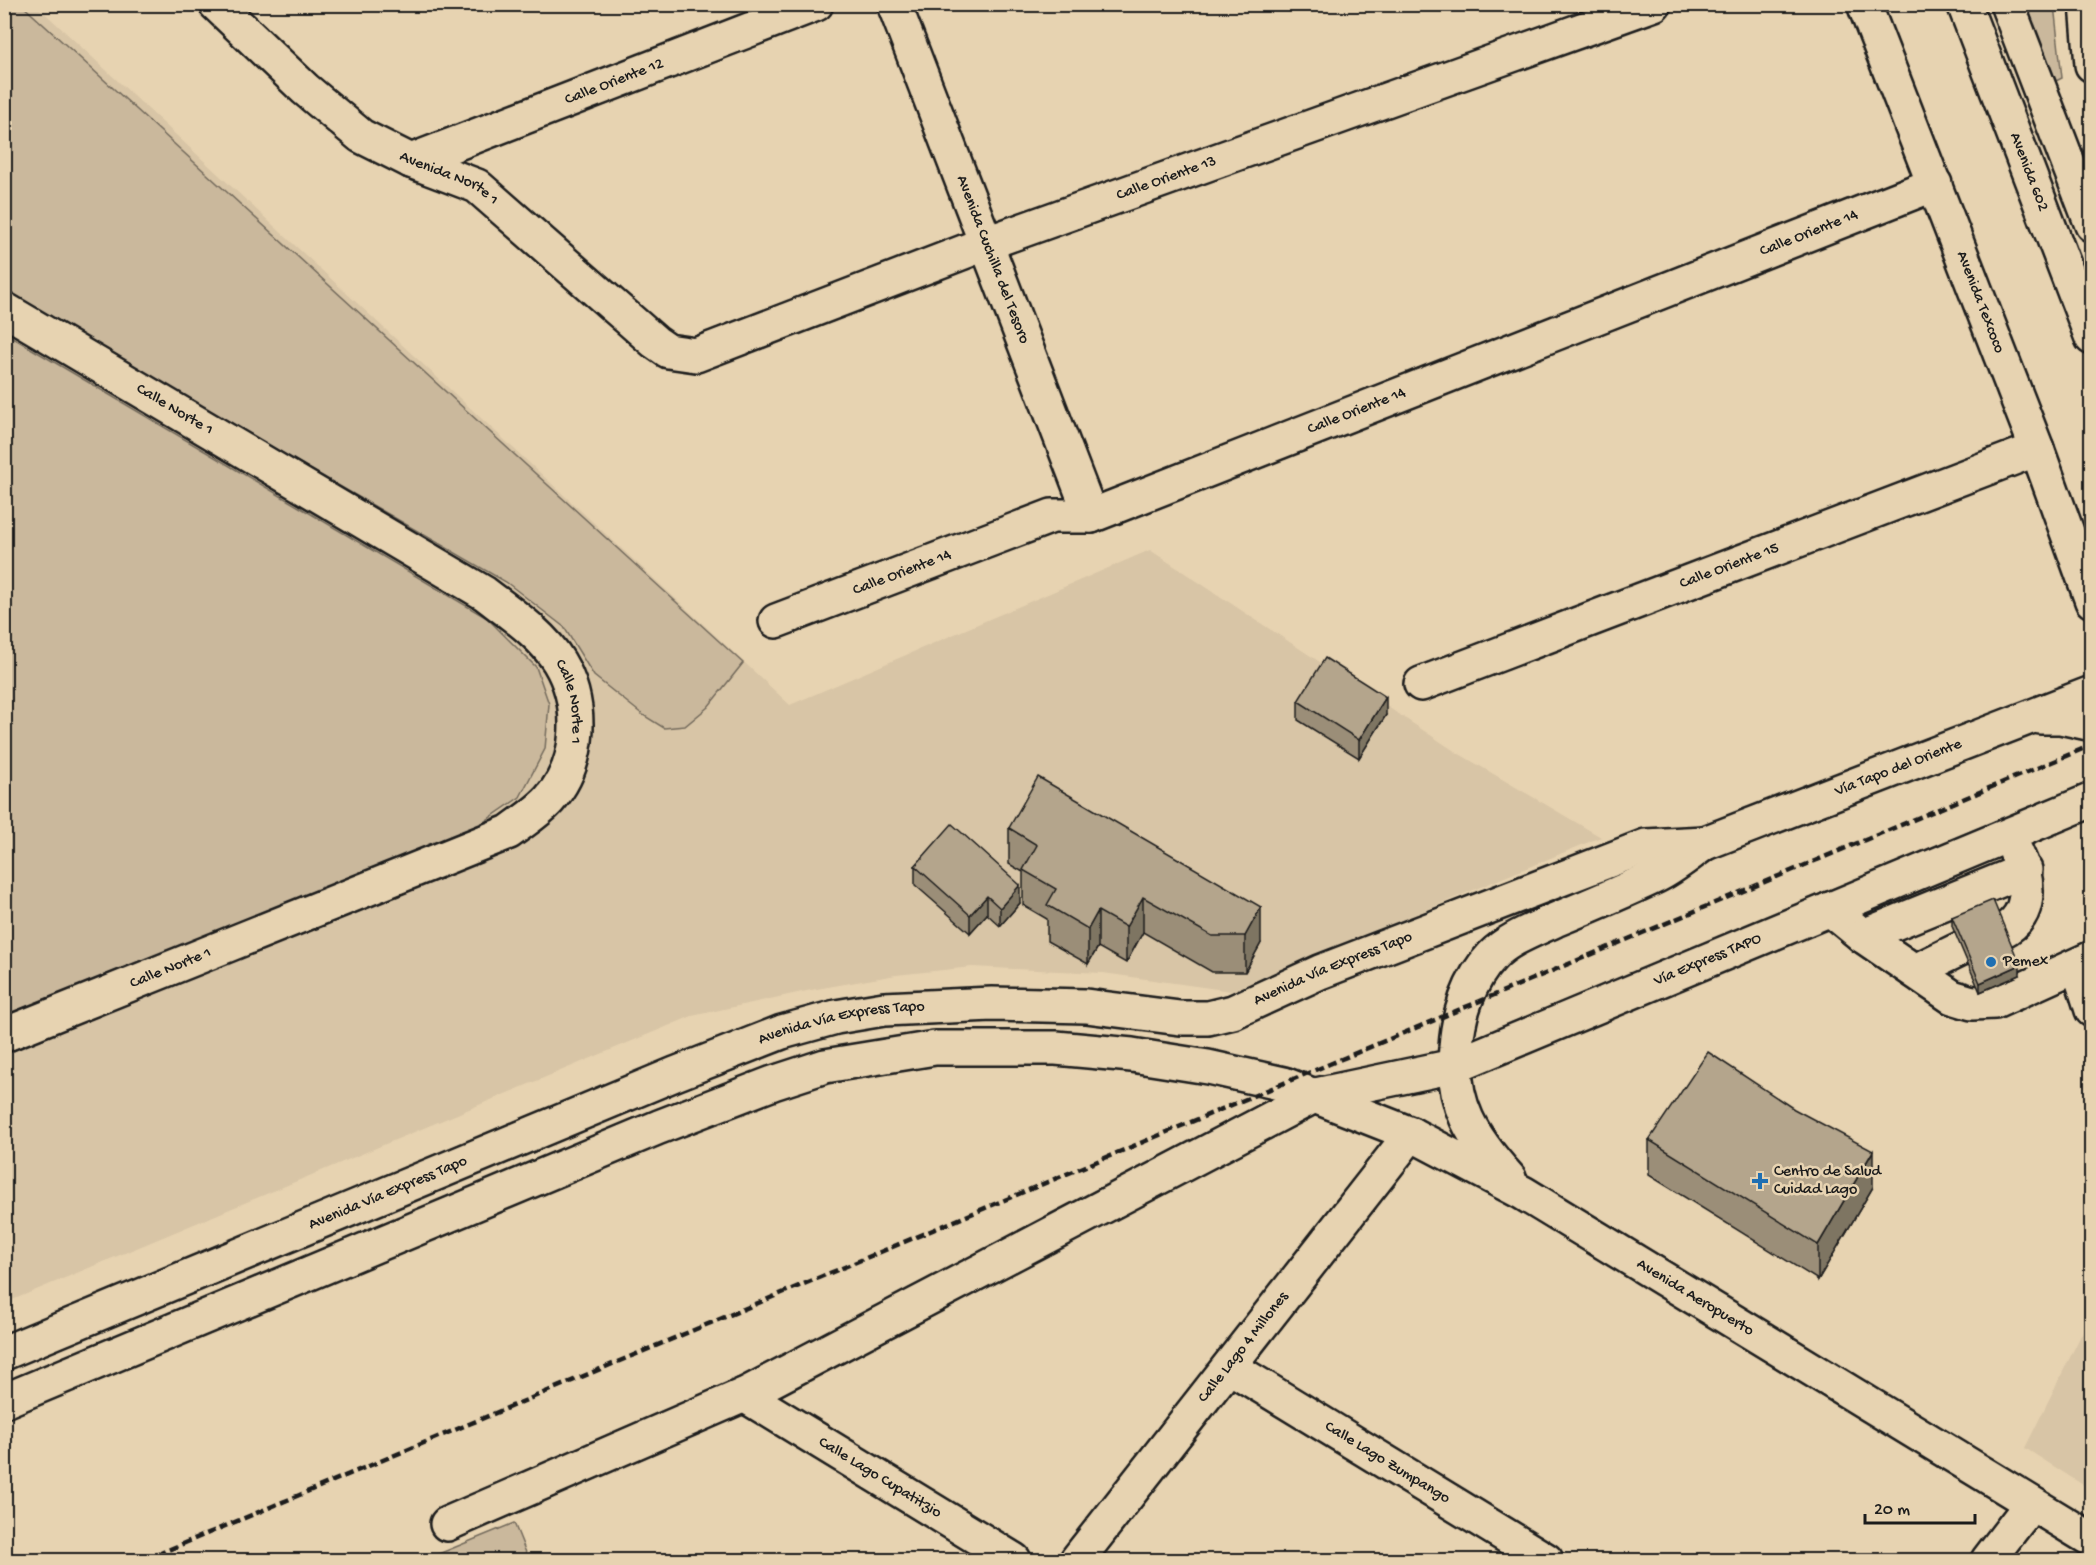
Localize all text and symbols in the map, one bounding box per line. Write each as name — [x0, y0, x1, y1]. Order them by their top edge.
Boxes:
street label: Calle Oriente 12 — [562, 54, 666, 110]
street label: Avenida 602 — [2005, 130, 2052, 214]
street label: Avenida Norte 1 — [396, 147, 502, 210]
street label: Calle Oriente 13 — [1114, 152, 1219, 205]
street label: Avenida Cuchilla del Tesoro — [951, 173, 1033, 347]
street label: Calle Oriente 14 — [1757, 205, 1861, 261]
street label: Avenida Texcoco — [1951, 248, 2008, 356]
street label: Calle Norte 1 — [132, 380, 216, 440]
street label: Calle Oriente 14 — [1305, 383, 1409, 439]
street label: Calle Oriente 15 — [1677, 539, 1782, 594]
street label: Calle Oriente 14 — [850, 545, 955, 600]
street label: Calle Norte 1 — [550, 656, 586, 745]
street label: Vía Tapo del Oriente — [1831, 735, 1965, 802]
street label: Avenida Vía Express Tapo — [1251, 928, 1415, 1011]
street label: Vía Express TAPO — [1650, 929, 1765, 991]
street label: Calle Norte 1 — [128, 944, 214, 994]
place label: Pemex — [2002, 953, 2049, 972]
marker: Pemex — [1984, 955, 1998, 969]
street label: Avenida Vía Express Tapo — [756, 998, 925, 1050]
street label: Avenida Vía Express Tapo — [306, 1152, 470, 1235]
place label: Centro de Salud Cuidad Lago — [1774, 1163, 1883, 1200]
marker: Centro de Salud Cuidad Lago — [1751, 1172, 1769, 1190]
street label: Avenida Aeropuerto — [1633, 1255, 1757, 1341]
street label: Calle Lago 4 Millones — [1194, 1287, 1294, 1407]
street label: Calle Lago Zumpango — [1321, 1417, 1453, 1508]
street label: Calle Lago Cupatitzio — [815, 1433, 945, 1523]
scale bar — [1865, 1487, 1974, 1525]
text: 20 m — [1874, 1500, 1910, 1521]

